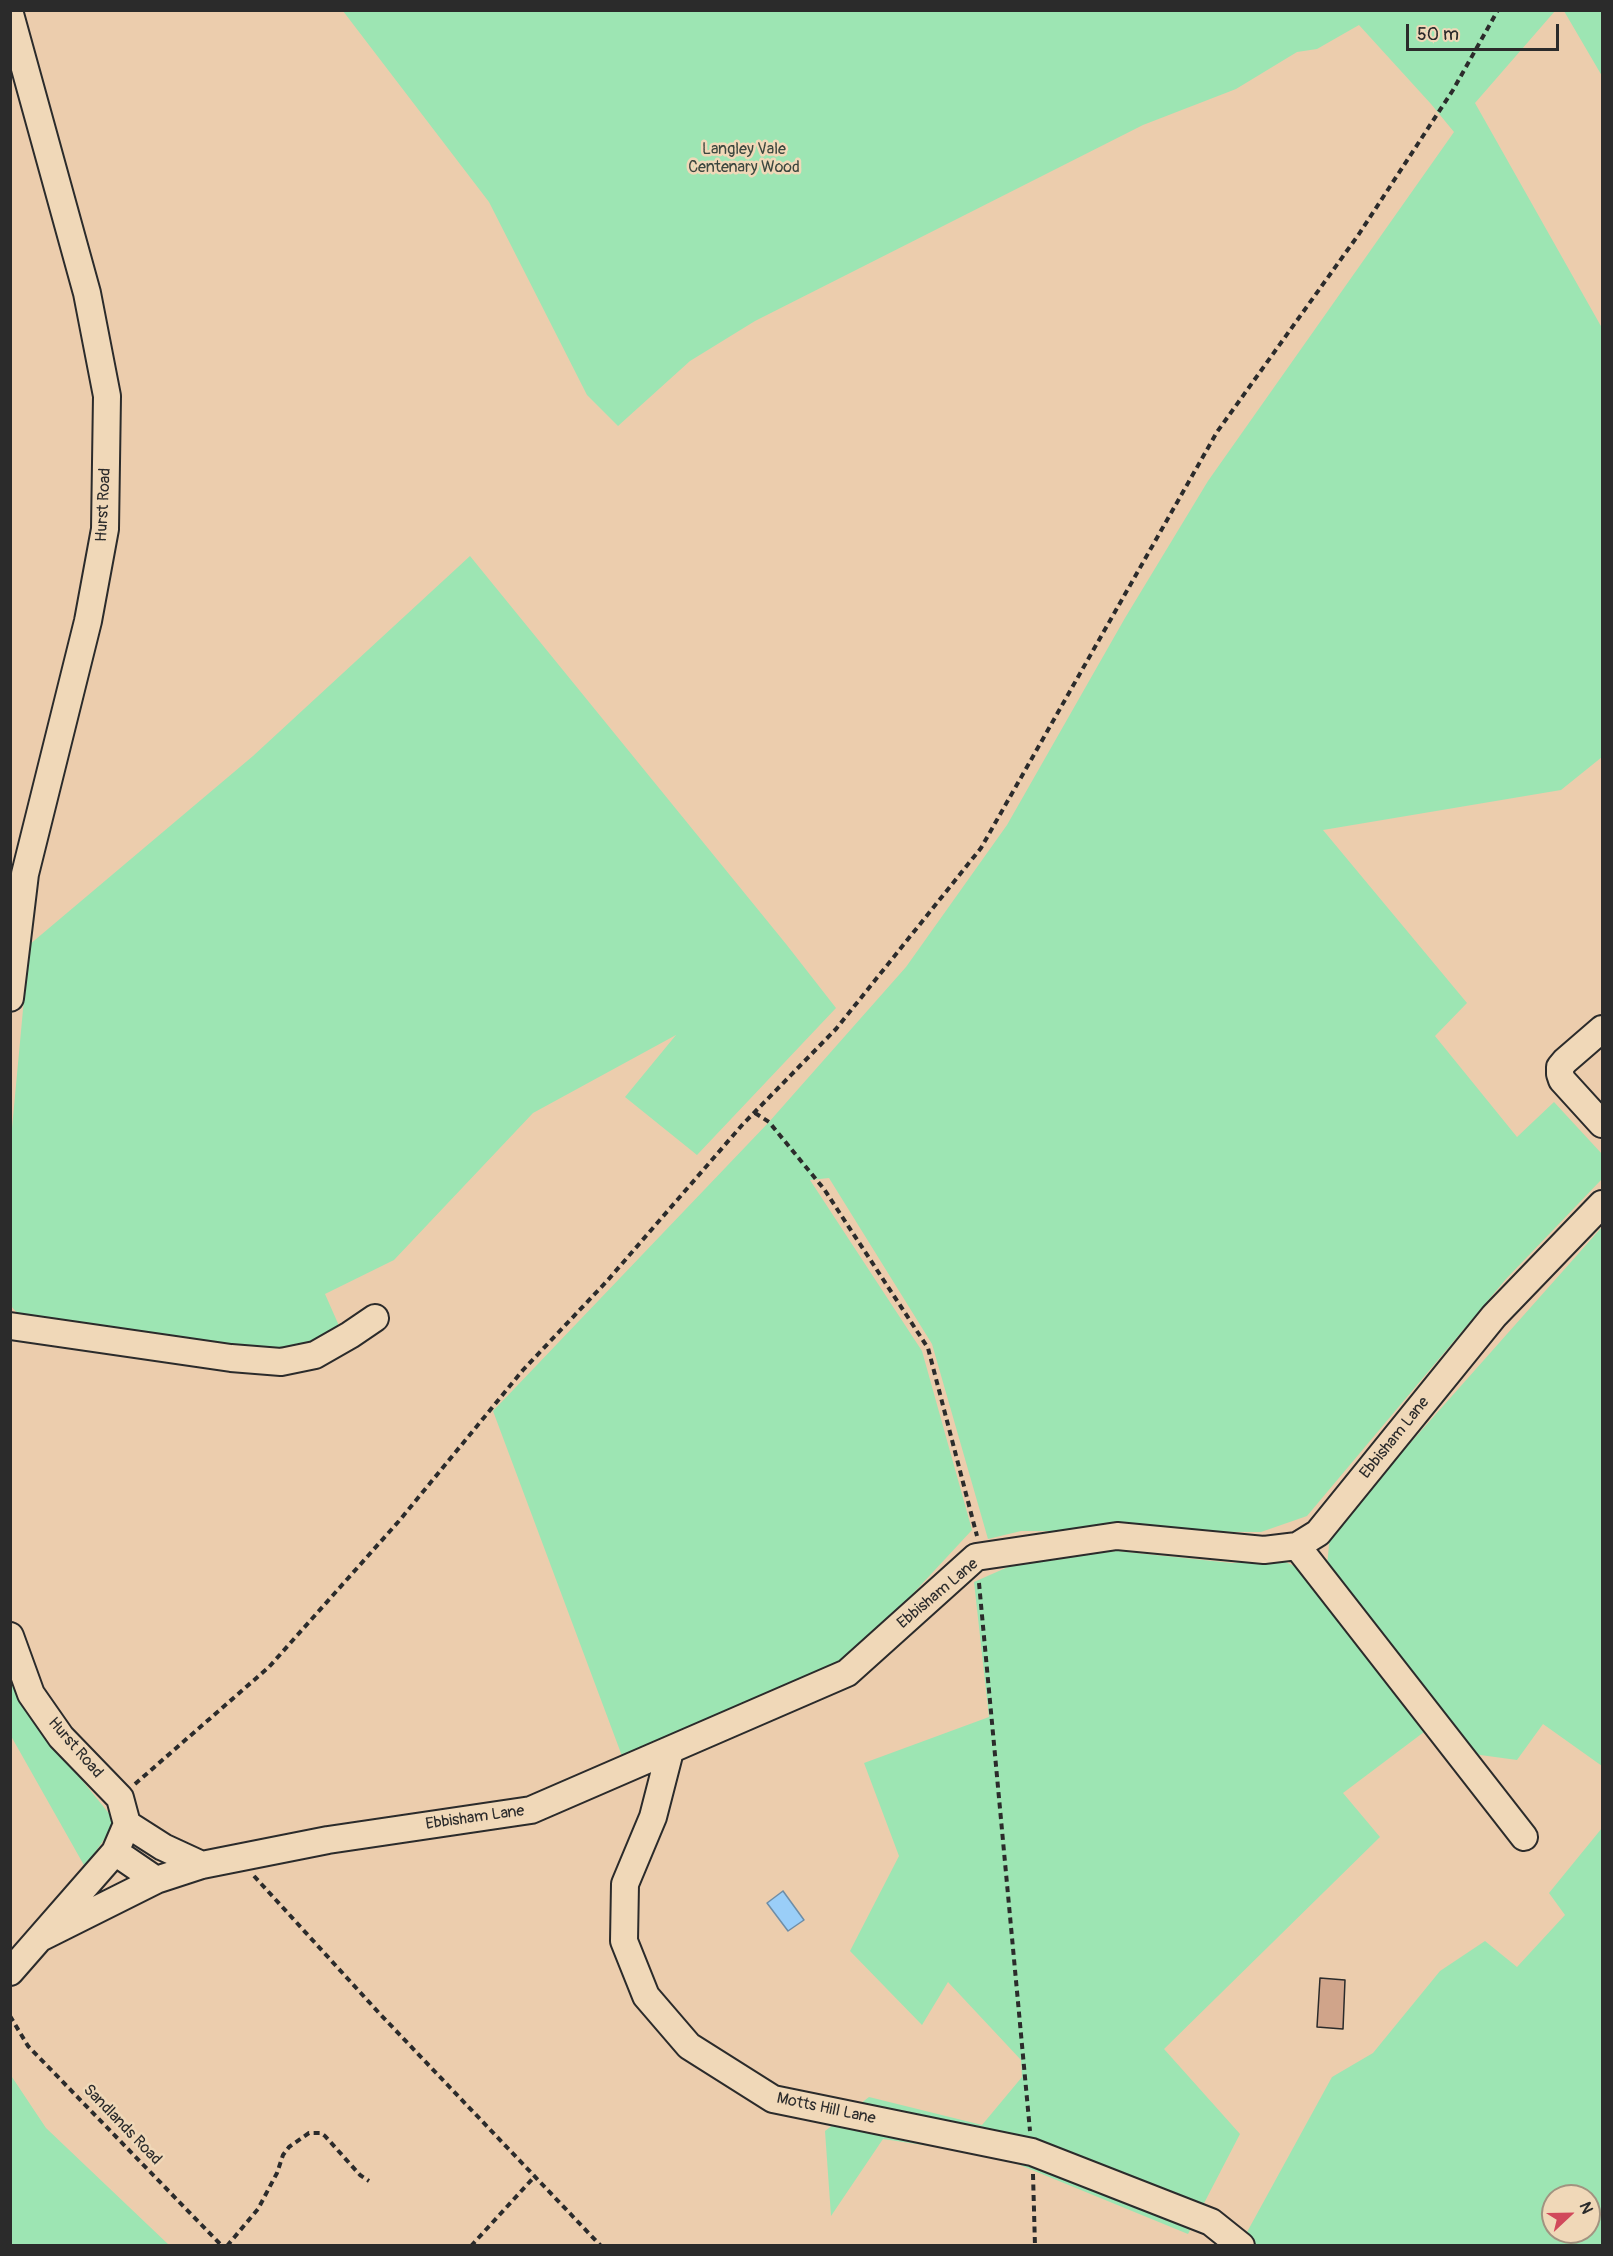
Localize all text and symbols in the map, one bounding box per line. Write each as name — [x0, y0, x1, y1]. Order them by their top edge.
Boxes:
scale bar — [1409, 12, 1562, 50]
text: 50 m — [1417, 23, 1459, 46]
park label: Langley Vale Centenary Wood — [688, 140, 800, 178]
street label: Hurst Road — [92, 468, 116, 542]
street label: Ebbisham Lane — [1356, 1393, 1434, 1483]
street label: Ebbisham Lane — [894, 1555, 982, 1633]
street label: Hurst Road — [43, 1714, 107, 1782]
street label: Ebbisham Lane — [424, 1802, 526, 1834]
street label: Sandlands Road — [79, 2081, 165, 2169]
street label: Motts Hill Lane — [775, 2089, 877, 2129]
north arrow — [1541, 2184, 1601, 2244]
text: N — [1575, 2199, 1597, 2217]

